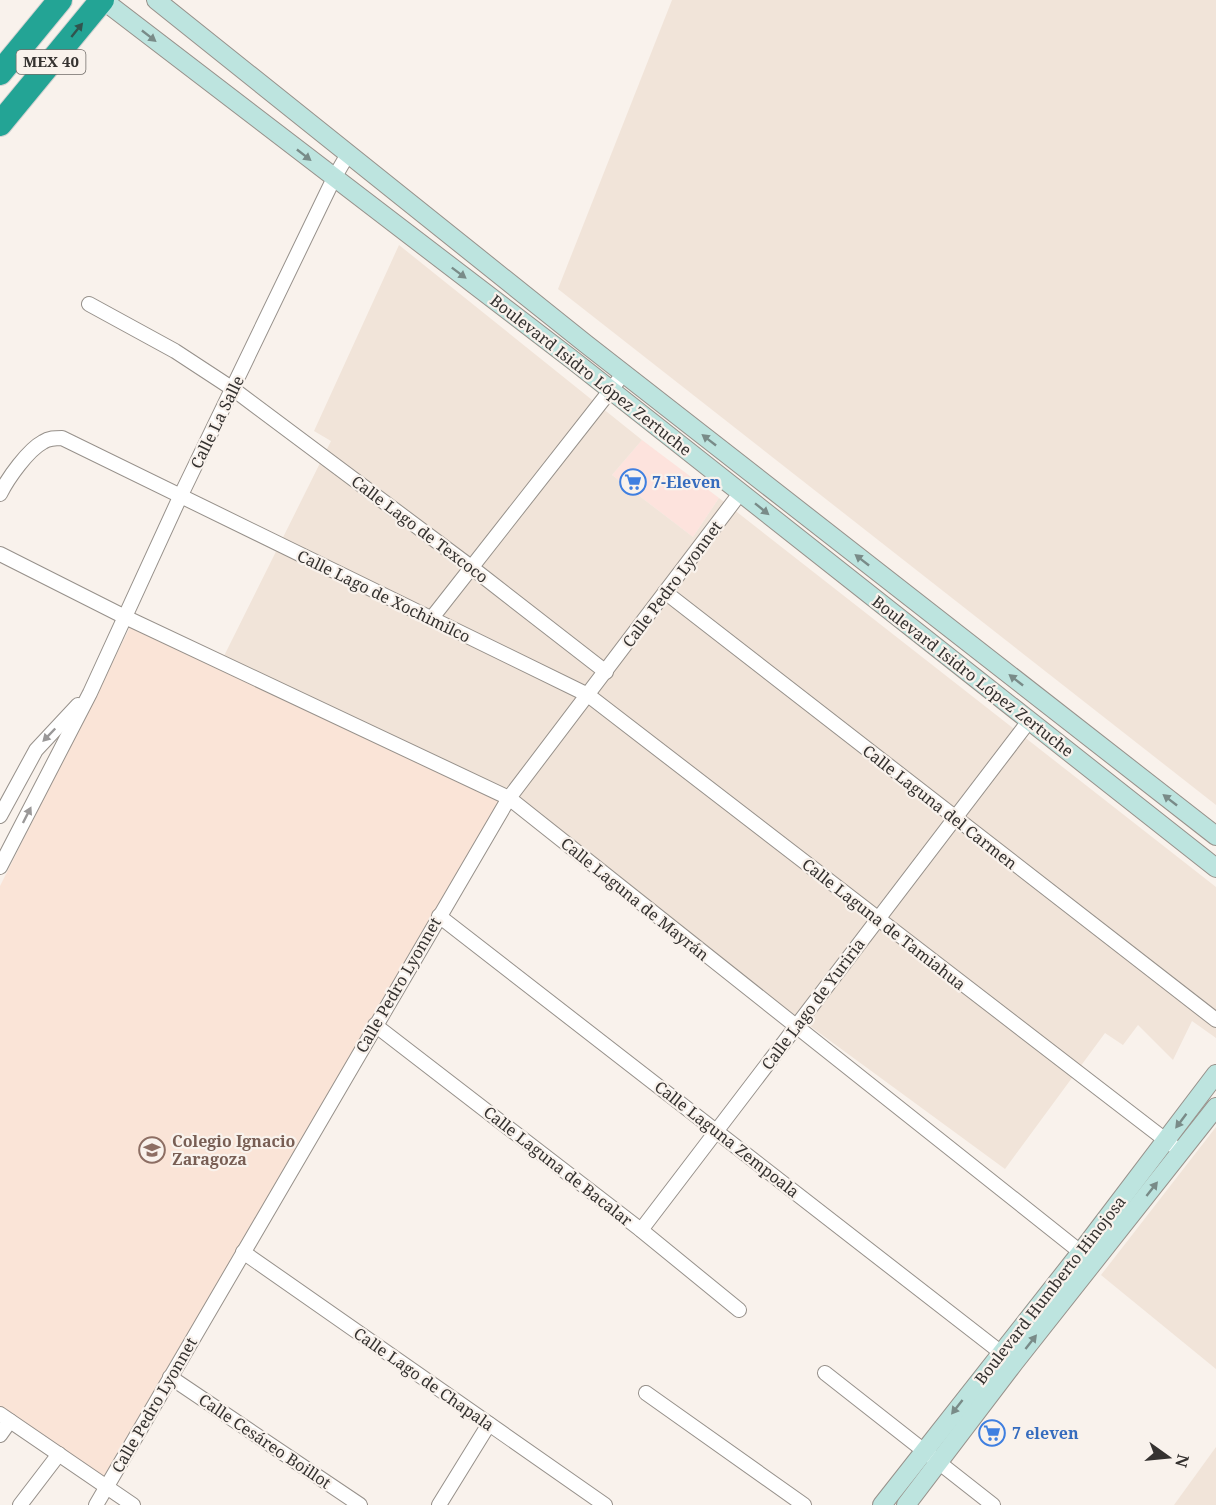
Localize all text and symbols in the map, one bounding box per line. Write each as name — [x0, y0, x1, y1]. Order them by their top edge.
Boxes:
one-way arrow — [71, 22, 84, 38]
one-way arrow — [142, 29, 157, 41]
road number: MEX 40 — [16, 50, 86, 74]
one-way arrow — [295, 149, 311, 161]
one-way arrow — [450, 267, 466, 279]
street label: Boulevard Isidro López Zertuche — [486, 289, 696, 461]
street label: Calle La Salle — [185, 372, 249, 472]
one-way arrow — [701, 434, 717, 447]
supermarket icon: 7-Eleven — [618, 467, 648, 497]
street label: Calle Lago de Texcoco — [347, 470, 493, 588]
place label: 7-Eleven — [652, 471, 721, 493]
one-way arrow — [754, 502, 770, 515]
street label: Calle Pedro Lyonnet — [617, 516, 727, 652]
street label: Calle Lago de Xochimilco — [294, 544, 474, 648]
one-way arrow — [855, 555, 870, 567]
street label: Boulevard Isidro López Zertuche — [868, 590, 1078, 762]
one-way arrow — [1009, 674, 1025, 686]
one-way arrow — [43, 727, 57, 741]
street label: Calle Laguna del Carmen — [858, 740, 1022, 874]
one-way arrow — [1162, 794, 1178, 807]
one-way arrow — [22, 806, 32, 823]
street label: Calle Laguna de Mayrán — [556, 832, 714, 966]
street label: Calle Laguna de Tamiahua — [798, 853, 970, 995]
street label: Calle Pedro Lyonnet — [350, 913, 446, 1057]
street label: Calle Lago de Yuriria — [756, 934, 870, 1074]
street label: Calle Laguna Zempoala — [650, 1076, 804, 1202]
street label: Calle Laguna de Bacalar — [479, 1101, 637, 1231]
one-way arrow — [1174, 1113, 1187, 1129]
place label: Colegio Ignacio Zaragoza — [172, 1130, 296, 1170]
school or university icon: Colegio Ignacio Zaragoza — [137, 1135, 167, 1165]
one-way arrow — [1146, 1181, 1159, 1197]
street label: Boulevard Humberto Hinojosa — [969, 1191, 1131, 1389]
street label: Calle Lago de Chapala — [349, 1322, 499, 1436]
street label: Calle Pedro Lyonnet — [106, 1333, 202, 1477]
one-way arrow — [1025, 1334, 1038, 1350]
street label: Calle Cesáreo Boillot — [195, 1388, 336, 1494]
one-way arrow — [952, 1400, 964, 1415]
supermarket icon: 7 eleven — [977, 1418, 1007, 1448]
place label: 7 eleven — [1012, 1422, 1079, 1444]
north arrow — [1138, 1427, 1198, 1487]
text: N — [1170, 1452, 1195, 1470]

